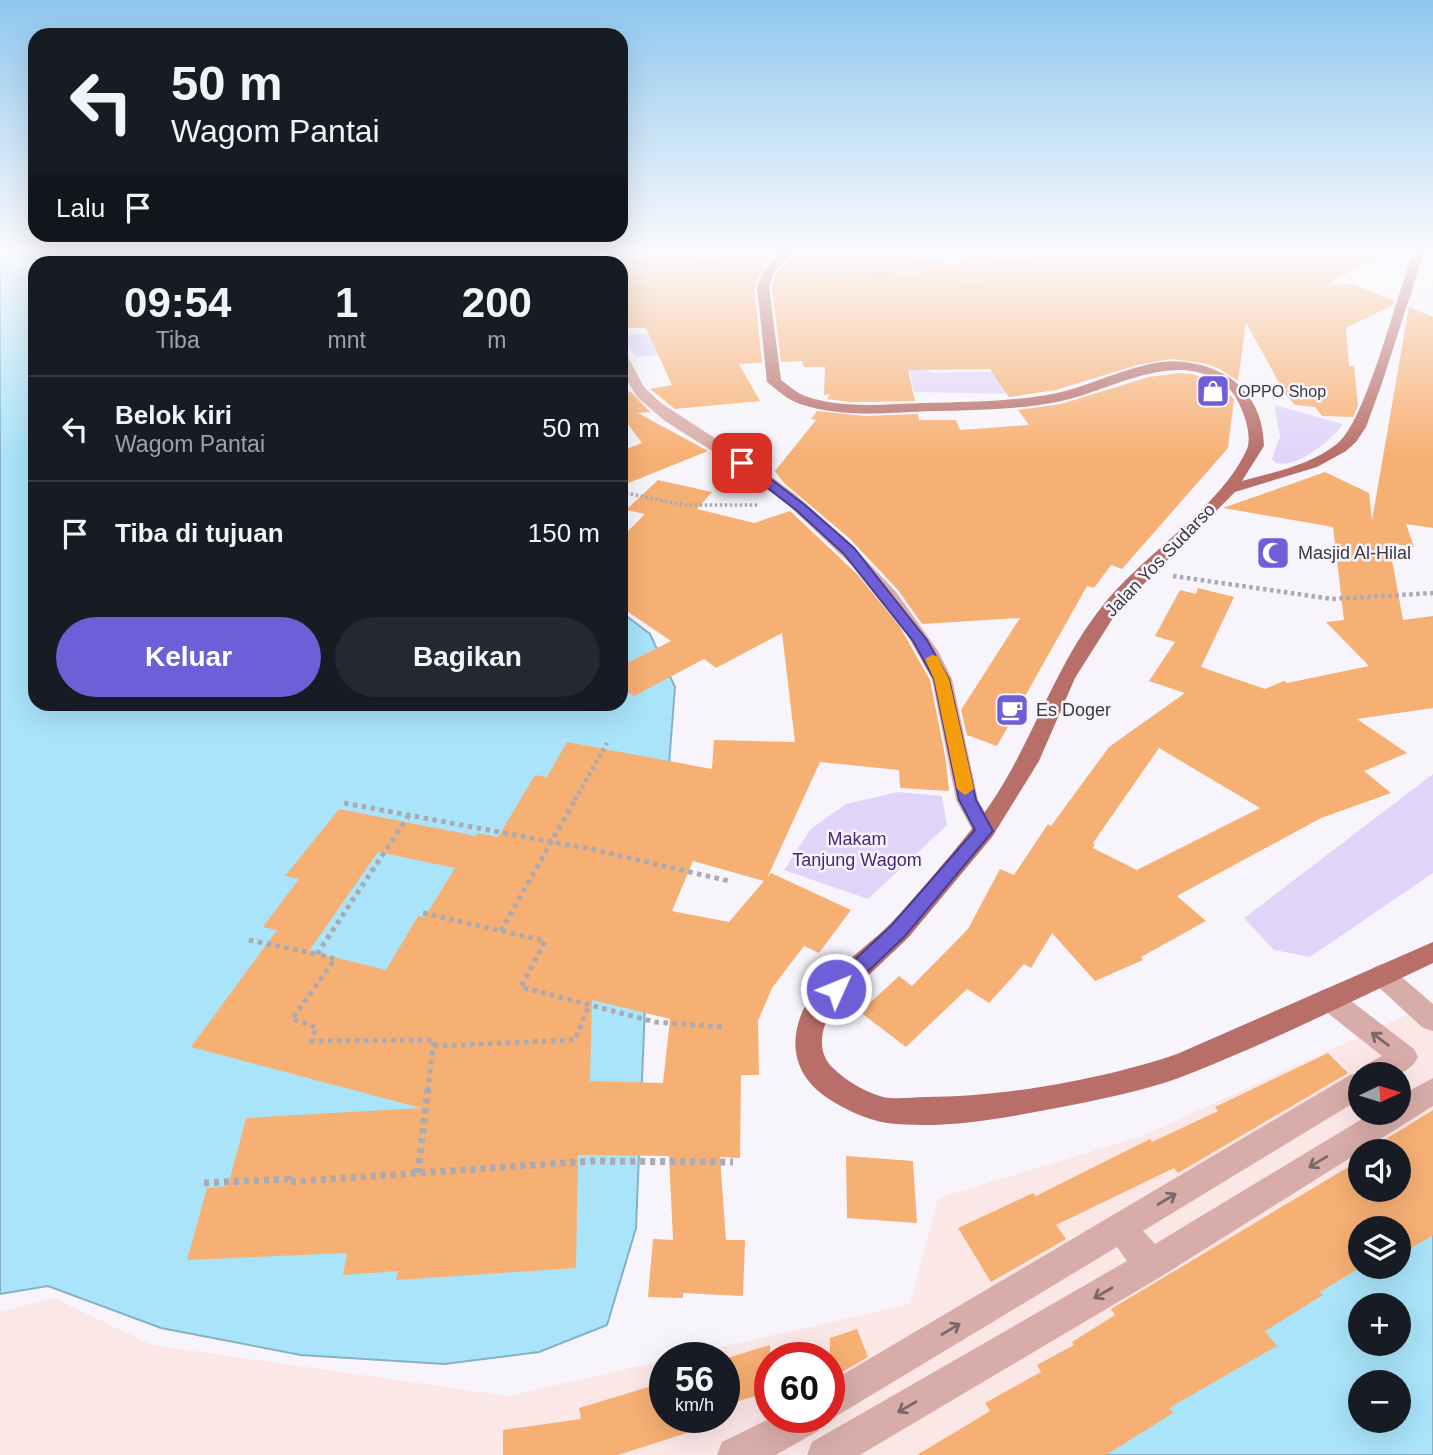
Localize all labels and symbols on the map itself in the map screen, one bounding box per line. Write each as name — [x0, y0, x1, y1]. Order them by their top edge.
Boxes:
shop icon: OPPO Shop — [1194, 372, 1232, 410]
place label: OPPO Shop — [1238, 383, 1326, 400]
pin — [712, 433, 772, 493]
street label: Jalan Yos Sudarso — [1101, 499, 1219, 621]
mosque icon: Masjid Al-Hilal — [1254, 534, 1292, 572]
place label: Masjid Al-Hilal — [1298, 543, 1411, 563]
cafe icon: Es Doger — [993, 691, 1031, 729]
place label: Es Doger — [1036, 700, 1111, 720]
park label: Makam Tanjung Wagom — [792, 829, 922, 870]
position arrow — [799, 952, 873, 1026]
one-way arrow — [1371, 1031, 1390, 1046]
north arrow — [1348, 1062, 1410, 1125]
one-way arrow — [1309, 1155, 1329, 1169]
one-way arrow — [1156, 1192, 1176, 1206]
one-way arrow — [1094, 1286, 1114, 1300]
one-way arrow — [940, 1322, 960, 1336]
speed limit sign: 60 — [754, 1342, 845, 1433]
one-way arrow — [897, 1400, 917, 1414]

